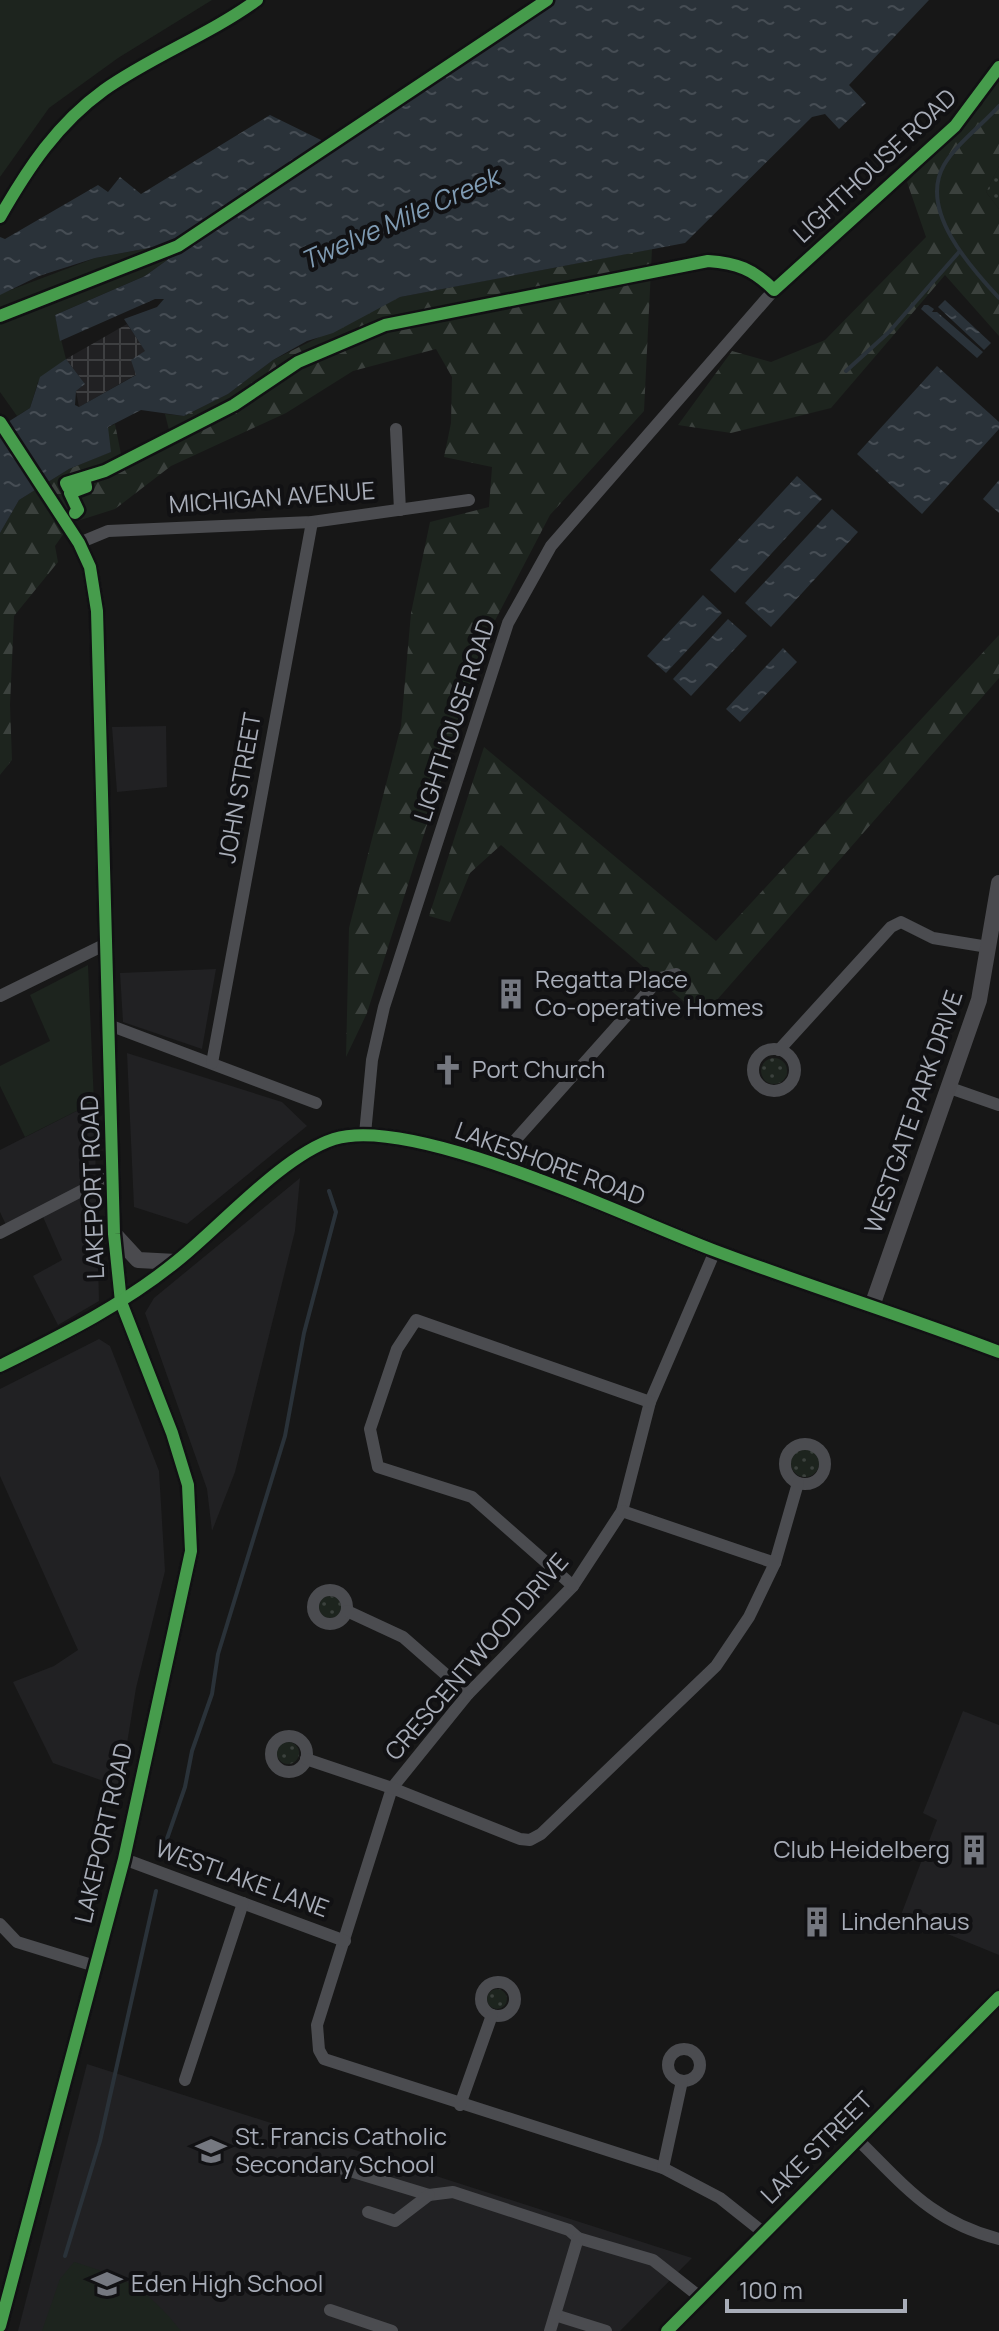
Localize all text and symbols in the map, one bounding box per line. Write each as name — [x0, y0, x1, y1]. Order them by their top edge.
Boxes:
street label: LIGHTHOUSE ROAD — [785, 81, 963, 249]
water label: Twelve Mile Creek — [295, 157, 508, 278]
street label: MICHIGAN AVENUE — [168, 473, 376, 520]
street label: LIGHTHOUSE ROAD — [405, 614, 502, 825]
street label: JOHN STREET — [209, 709, 268, 865]
place label: Regatta Place Co-operative Homes — [535, 962, 764, 1023]
building icon: Regatta Place Co-operative Homes — [494, 977, 528, 1011]
street label: WESTGATE PARK DRIVE — [855, 986, 970, 1237]
place label: Port Church — [472, 1052, 605, 1085]
church icon: Port Church — [431, 1053, 465, 1087]
street label: LAKEPORT ROAD — [72, 1094, 111, 1280]
street label: LAKESHORE ROAD — [451, 1113, 650, 1212]
street label: CRESCENTWOOD DRIVE — [377, 1545, 575, 1767]
street label: LAKEPORT ROAD — [66, 1739, 139, 1926]
street label: WESTLAKE LANE — [151, 1831, 334, 1924]
place label: Club Heidelberg — [773, 1832, 950, 1865]
building icon: Club Heidelberg — [957, 1833, 991, 1867]
place label: Lindenhaus — [841, 1904, 970, 1937]
building icon: Lindenhaus — [800, 1905, 834, 1939]
street label: LAKE STREET — [753, 2083, 880, 2210]
place label: St. Francis Catholic Secondary School — [235, 2119, 447, 2180]
school or university icon: St. Francis Catholic Secondary School — [194, 2134, 228, 2168]
scale bar — [727, 2263, 905, 2313]
place label: Eden High School — [131, 2266, 323, 2299]
school or university icon: Eden High School — [90, 2267, 124, 2301]
text: 100 m — [739, 2273, 803, 2306]

